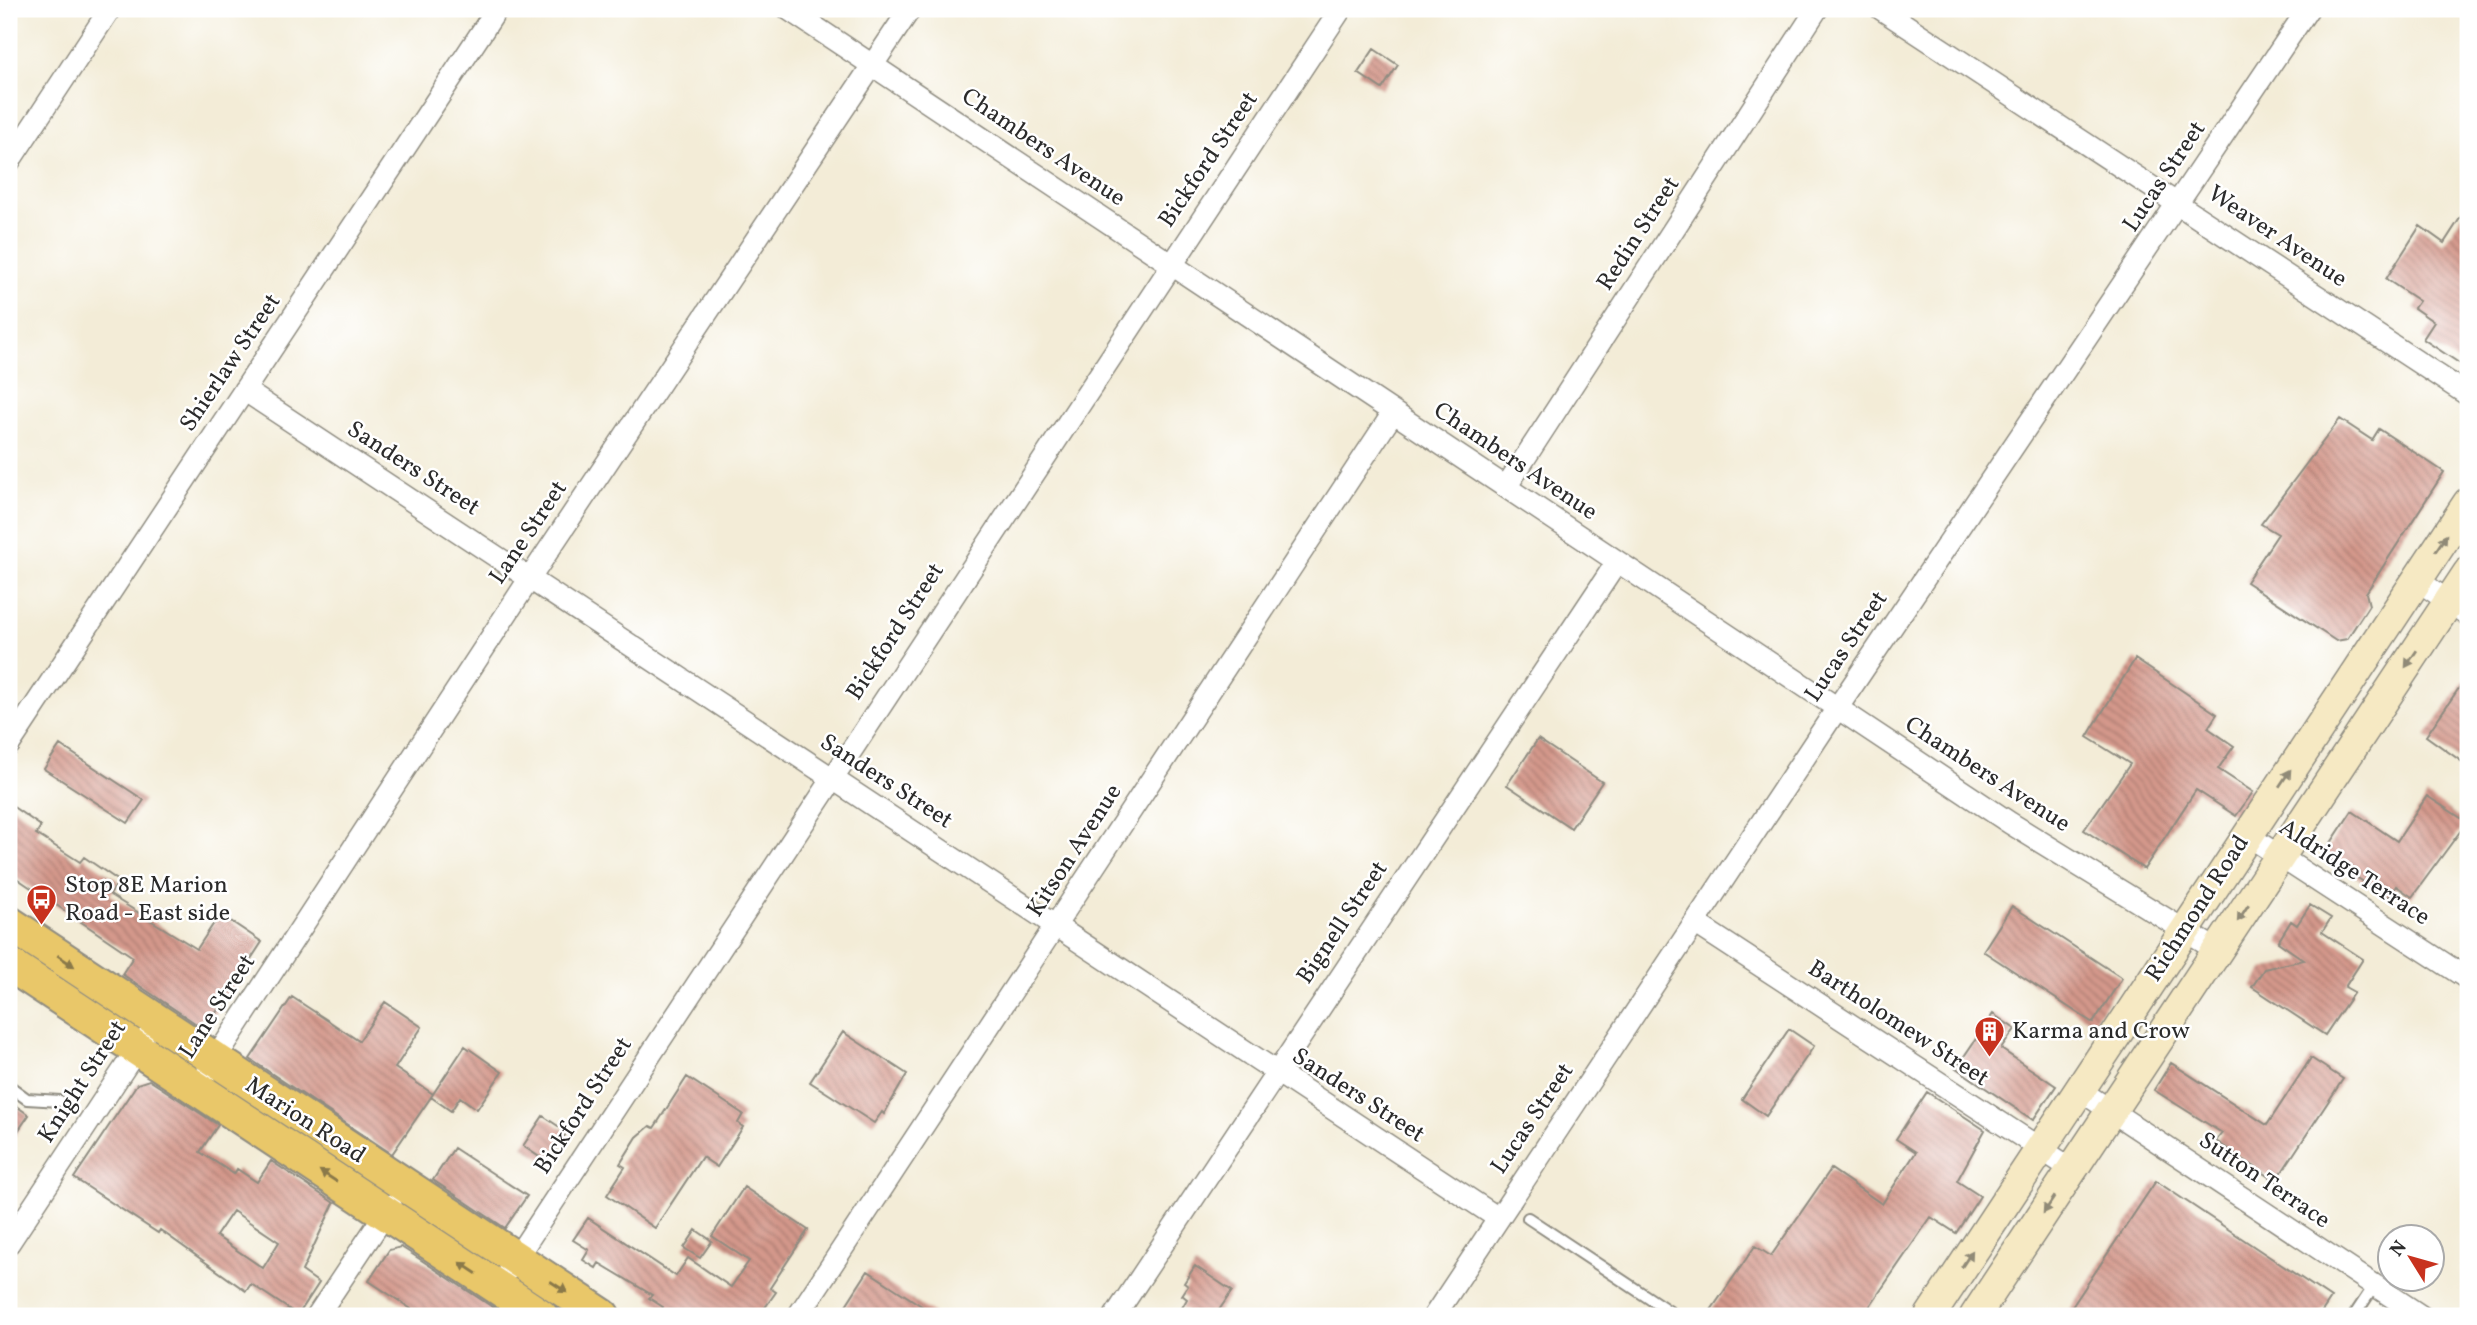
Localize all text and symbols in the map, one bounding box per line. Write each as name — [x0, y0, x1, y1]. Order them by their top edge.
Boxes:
street label: Chambers Avenue — [954, 80, 1132, 216]
street label: Bickford Street — [1151, 85, 1267, 235]
street label: Lucas Street — [2115, 115, 2215, 239]
street label: Redin Street — [1589, 170, 1689, 298]
street label: Weaver Avenue — [2200, 178, 2354, 296]
street label: Shierlaw Street — [172, 287, 290, 439]
street label: Chambers Avenue — [1426, 394, 1604, 530]
street label: Sanders Street — [340, 413, 486, 525]
street label: Lane Street — [482, 474, 576, 592]
one-way arrow — [2434, 534, 2448, 552]
street label: Bickford Street — [839, 557, 953, 707]
street label: Lucas Street — [1797, 585, 1897, 709]
one-way arrow — [2404, 650, 2418, 668]
street label: Chambers Avenue — [1898, 709, 2076, 841]
street label: Sanders Street — [813, 726, 959, 838]
one-way arrow — [2278, 768, 2291, 788]
street label: Kitson Avenue — [1019, 778, 1131, 924]
street label: Aldridge Terrace — [2272, 811, 2436, 935]
street label: Richmond Road — [2138, 829, 2258, 989]
street label: Bignell Street — [1289, 855, 1397, 991]
place label: Stop 8E Marion Road - East side — [65, 869, 230, 931]
bus stop icon: Stop 8E Marion Road - East side — [25, 883, 59, 927]
one-way arrow — [2236, 903, 2249, 923]
street label: Lane Street — [171, 948, 265, 1066]
street label: Bartholomew Street — [1801, 953, 1995, 1095]
one-way arrow — [56, 954, 75, 967]
street label: Knight Street — [30, 1014, 136, 1150]
building icon: Karma and Crow — [1972, 1015, 2006, 1059]
place label: Karma and Crow — [2012, 1015, 2190, 1049]
street label: Bickford Street — [527, 1031, 641, 1181]
street label: Sanders Street — [1285, 1040, 1431, 1152]
street label: Lucas Street — [1483, 1057, 1583, 1181]
street label: Marion Road — [238, 1069, 372, 1173]
street label: Sutton Terrace — [2191, 1124, 2337, 1238]
one-way arrow — [319, 1169, 337, 1183]
one-way arrow — [2043, 1195, 2056, 1214]
north arrow — [2376, 1224, 2446, 1294]
text: N — [2384, 1235, 2414, 1262]
one-way arrow — [1960, 1250, 1974, 1268]
one-way arrow — [459, 1261, 477, 1275]
one-way arrow — [549, 1281, 569, 1294]

